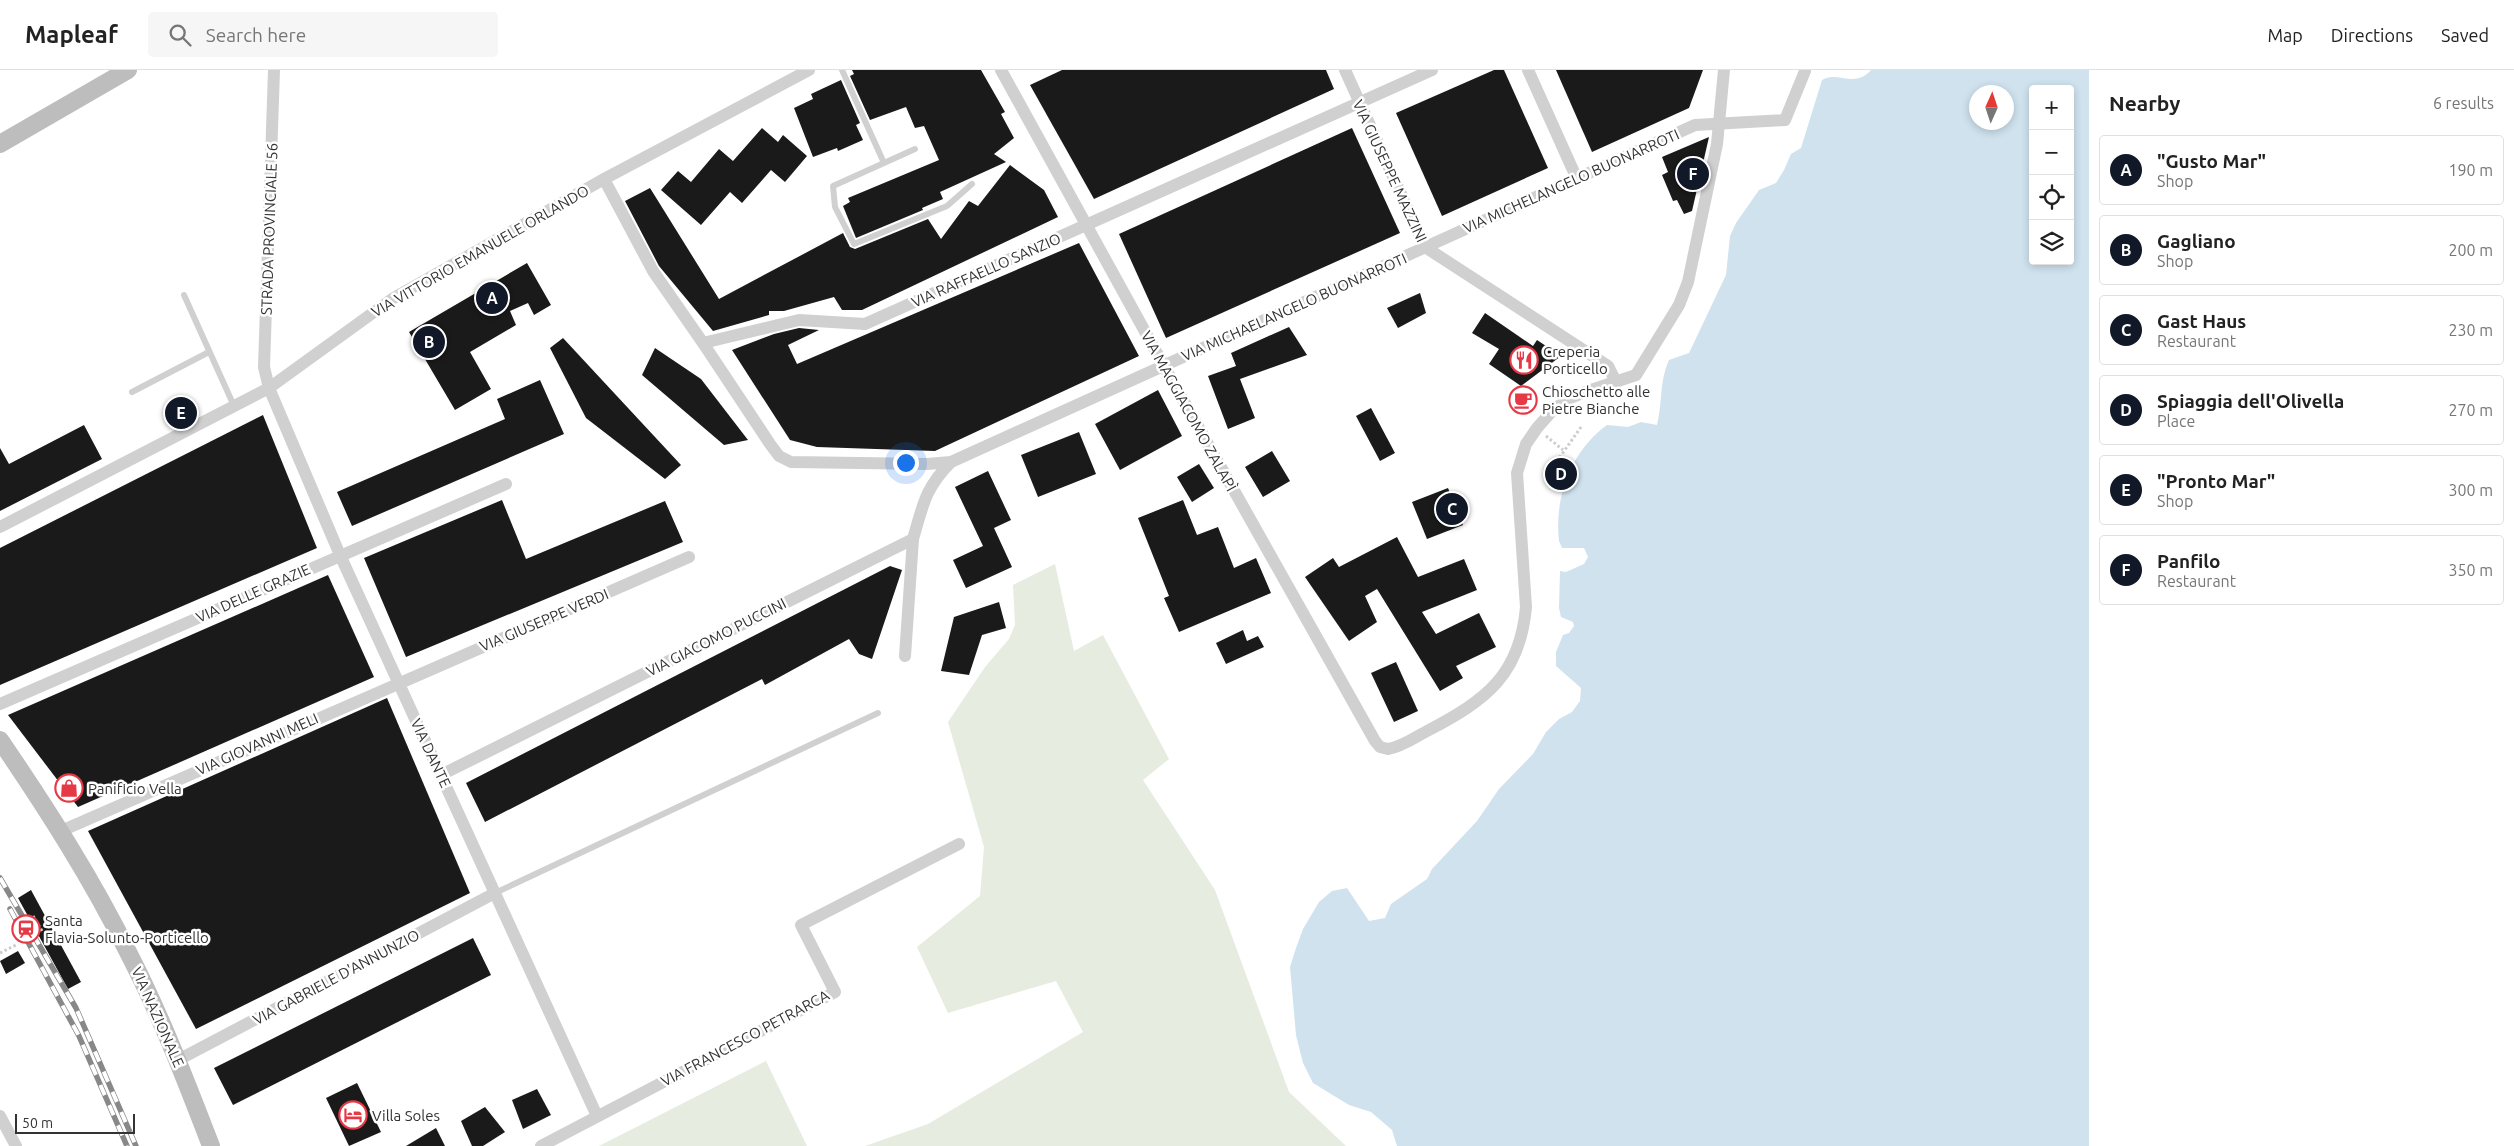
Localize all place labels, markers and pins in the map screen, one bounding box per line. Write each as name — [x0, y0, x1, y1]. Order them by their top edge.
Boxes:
pin: F — [1677, 155, 1709, 193]
pin: A — [476, 279, 508, 317]
pin: B — [413, 323, 445, 361]
place label: Creperia Porticello — [1543, 343, 1608, 377]
restaurant icon: Creperia Porticello — [1509, 345, 1539, 375]
place label: Chioschetto alle Pietre Bianche — [1542, 383, 1650, 417]
cafe icon: Chioschetto alle Pietre Bianche — [1508, 385, 1538, 415]
pin: E — [165, 394, 197, 432]
pin: D — [1545, 455, 1577, 493]
pin: C — [1436, 490, 1468, 528]
shop icon: Panificio Vella — [54, 773, 84, 803]
place label: Panificio Vella — [88, 780, 182, 797]
place label: Santa Flavia-Solunto-Porticello — [45, 912, 209, 946]
station icon: Santa Flavia-Solunto-Porticello — [11, 914, 41, 944]
hotel icon: Villa Soles — [338, 1100, 368, 1130]
place label: Villa Soles — [372, 1107, 440, 1124]

